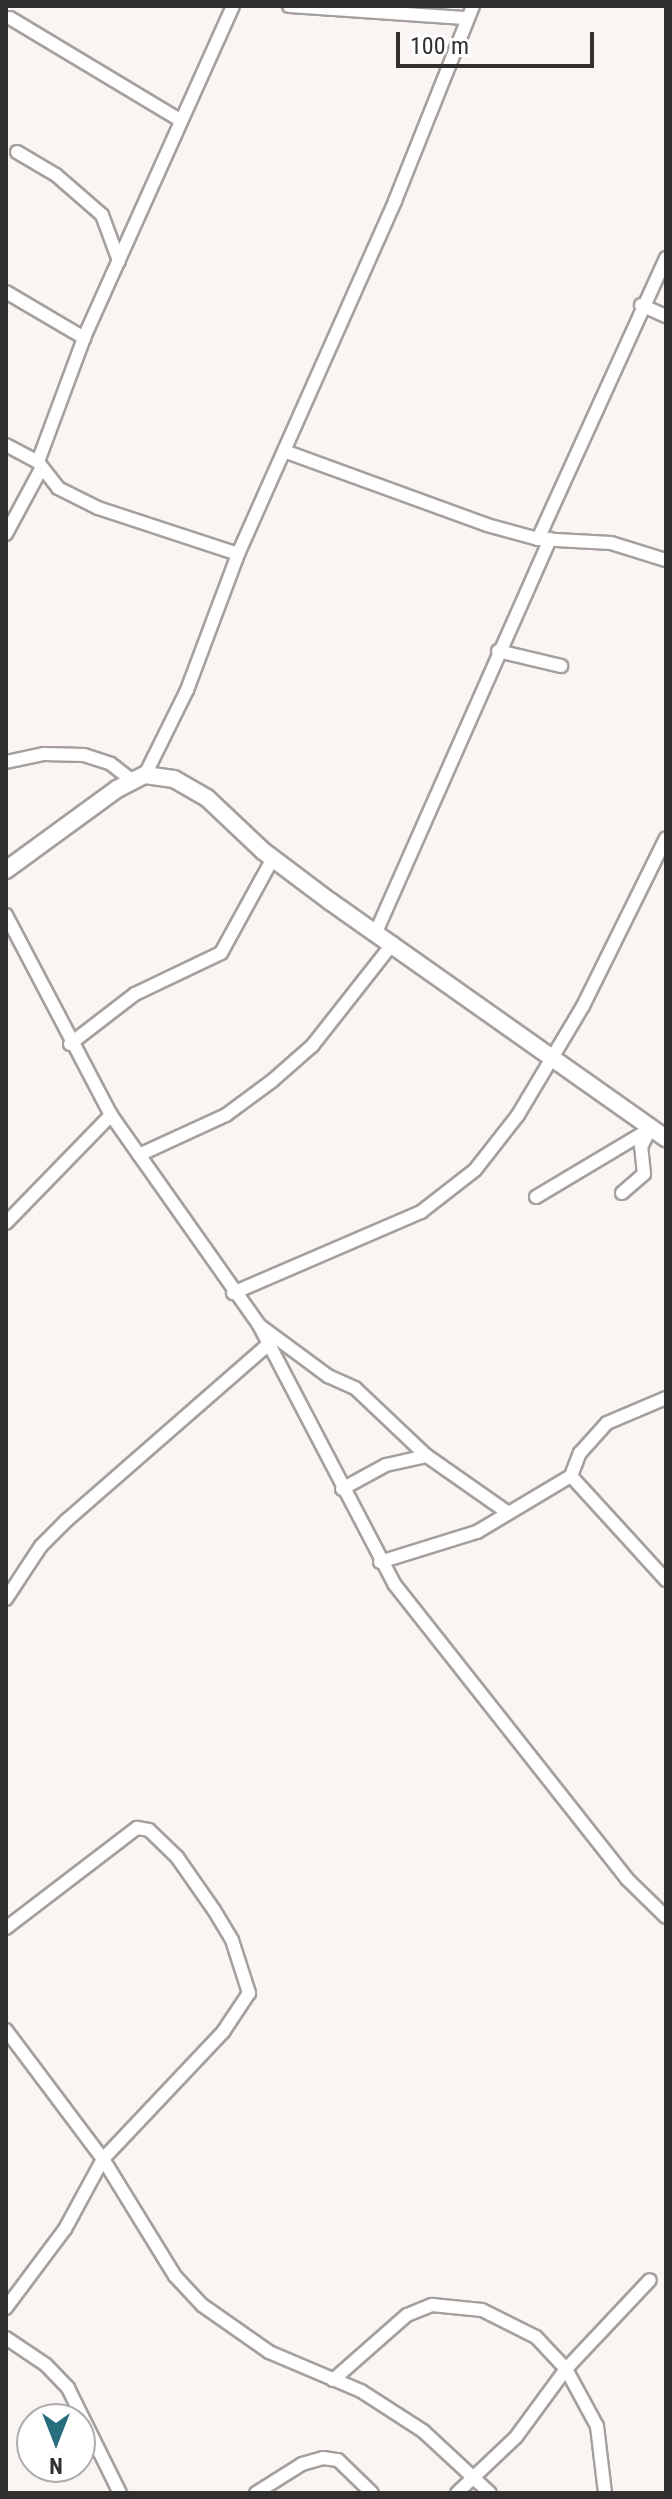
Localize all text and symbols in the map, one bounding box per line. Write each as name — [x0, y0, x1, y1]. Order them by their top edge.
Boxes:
scale bar — [400, 16, 598, 66]
text: 100 m — [410, 32, 469, 60]
north arrow — [16, 2403, 96, 2483]
text: N — [49, 2453, 63, 2478]

